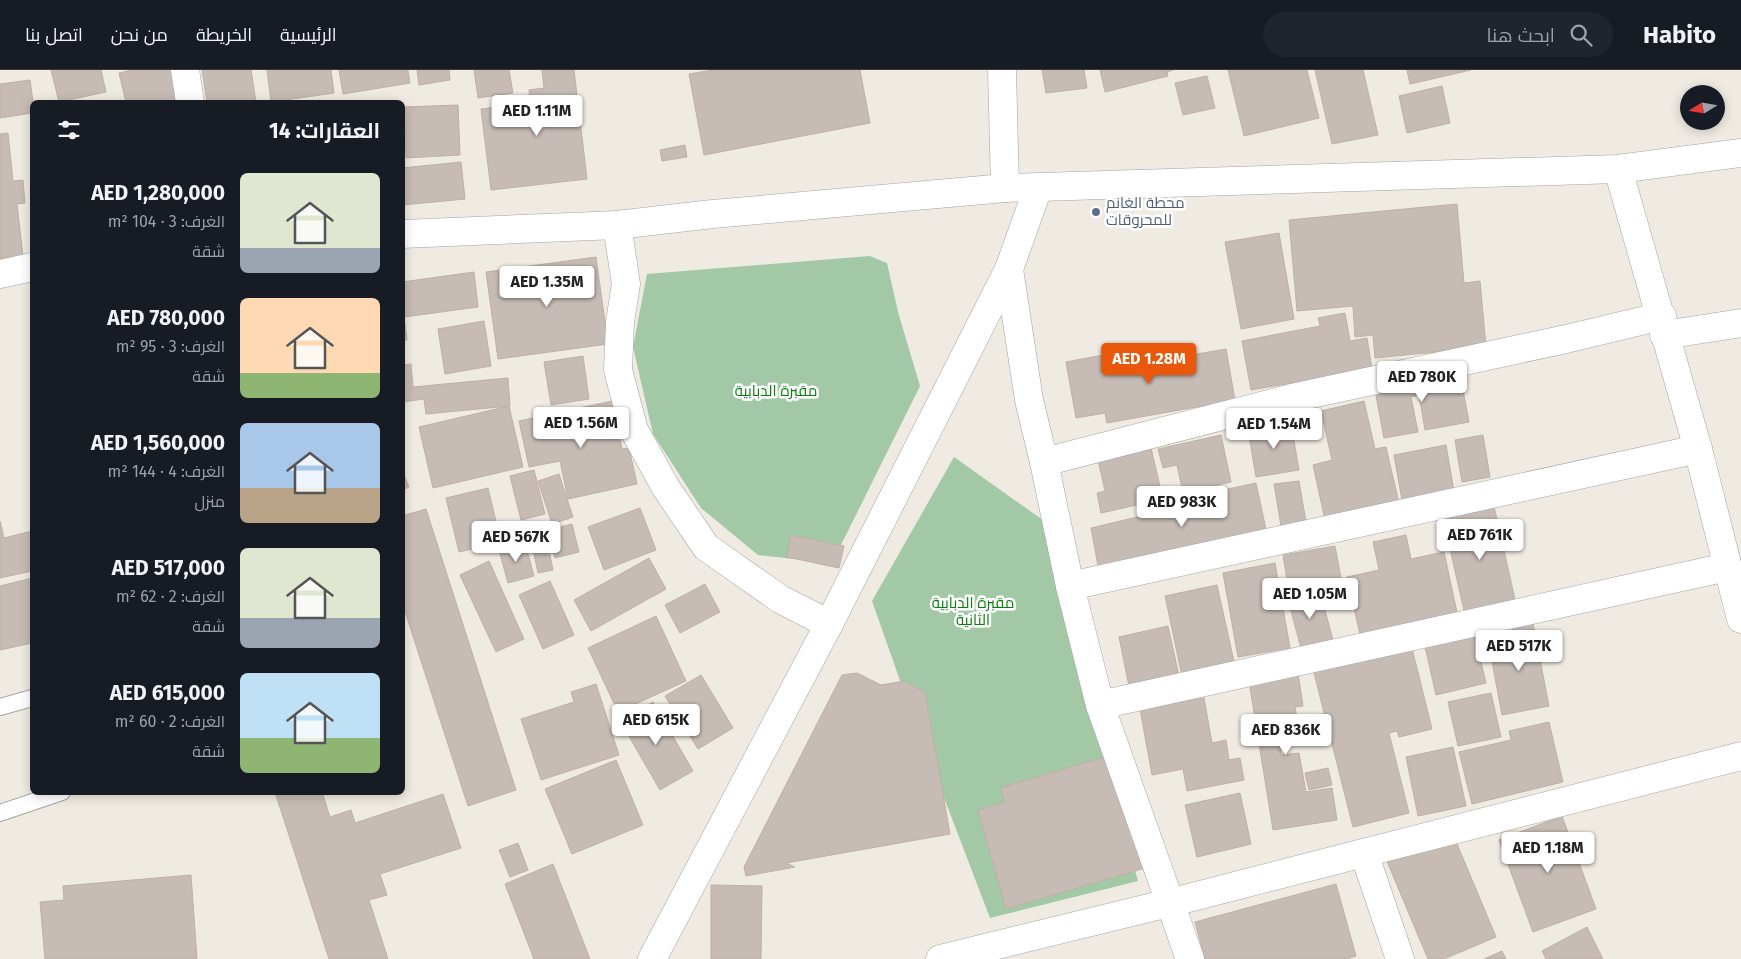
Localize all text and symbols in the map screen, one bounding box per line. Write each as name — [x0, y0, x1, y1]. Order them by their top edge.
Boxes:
search box — [1263, 12, 1613, 57]
icon: search — [1567, 21, 1595, 49]
text: Habito — [1643, 21, 1716, 49]
text: اتصل بنا — [25, 24, 83, 46]
text: من نحن — [111, 24, 168, 46]
text: الخريطة — [196, 24, 252, 46]
text: الرئيسية — [280, 24, 337, 46]
text: ابحث هنا — [1486, 24, 1555, 47]
north arrow — [1680, 85, 1725, 130]
map controls — [1680, 85, 1725, 130]
pin: AED 1.11M — [480, 94, 594, 137]
text: AED 1.11M — [503, 101, 571, 120]
icon: filters — [55, 116, 83, 144]
text: العقارات: 14 — [269, 118, 380, 144]
text: AED 1,280,000 — [91, 180, 225, 206]
icon: home — [280, 193, 340, 253]
place label: محطة الغانم للمحروقات — [1106, 194, 1185, 229]
marker: محطة الغانم للمحروقات — [1090, 206, 1102, 218]
text: الغرف: 3 · 104 m² — [108, 212, 225, 231]
text: شقة — [192, 242, 225, 261]
pin: AED 1.35M — [490, 266, 604, 308]
text: AED 1.35M — [510, 272, 584, 291]
text: AED 780,000 — [107, 305, 225, 331]
icon: home — [280, 318, 340, 378]
text: الغرف: 3 · 95 m² — [116, 337, 225, 356]
pin: AED 1.28M — [1092, 342, 1206, 385]
text: AED 1.28M — [1112, 349, 1186, 368]
pin: AED 780K — [1370, 360, 1474, 403]
text: شقة — [192, 367, 225, 386]
text: AED 780K — [1388, 367, 1456, 386]
park label: مقبرة الدبابية — [735, 382, 817, 400]
pin: AED 1.56M — [524, 406, 638, 449]
pin: AED 1.54M — [1217, 408, 1331, 450]
text: AED 1.56M — [544, 413, 618, 432]
text: AED 1.54M — [1237, 414, 1311, 433]
text: AED 1,560,000 — [91, 430, 225, 456]
icon: home — [280, 443, 340, 503]
text: الغرف: 4 · 144 m² — [108, 462, 225, 481]
pin: AED 983K — [1130, 486, 1234, 528]
text: منزل — [195, 492, 225, 511]
text: AED 983K — [1148, 492, 1216, 511]
pin: AED 761K — [1428, 518, 1532, 561]
pin: AED 567K — [464, 520, 568, 563]
text: AED 761K — [1448, 525, 1512, 544]
text: AED 567K — [483, 527, 549, 546]
text: AED 517,000 — [112, 555, 225, 581]
icon: home — [280, 568, 340, 628]
pin: AED 1.05M — [1253, 578, 1367, 620]
text: AED 1.05M — [1273, 584, 1347, 603]
text: الغرف: 2 · 62 m² — [116, 587, 225, 606]
park label: مقبرة الدبابية الثانية — [932, 594, 1014, 629]
text: شقة — [192, 617, 225, 636]
pin: AED 517K — [1467, 630, 1571, 672]
text: AED 517K — [1487, 636, 1551, 655]
text: AED 615,000 — [110, 680, 225, 706]
icon: home — [280, 693, 340, 753]
pin: AED 615K — [604, 704, 708, 746]
text: AED 615K — [623, 710, 689, 729]
text: الغرف: 2 · 60 m² — [115, 712, 225, 731]
pin: AED 836K — [1234, 714, 1338, 756]
text: AED 836K — [1252, 720, 1320, 739]
text: شقة — [192, 742, 225, 761]
pin: AED 1.18M — [1491, 832, 1605, 874]
text: AED 1.18M — [1512, 838, 1584, 857]

